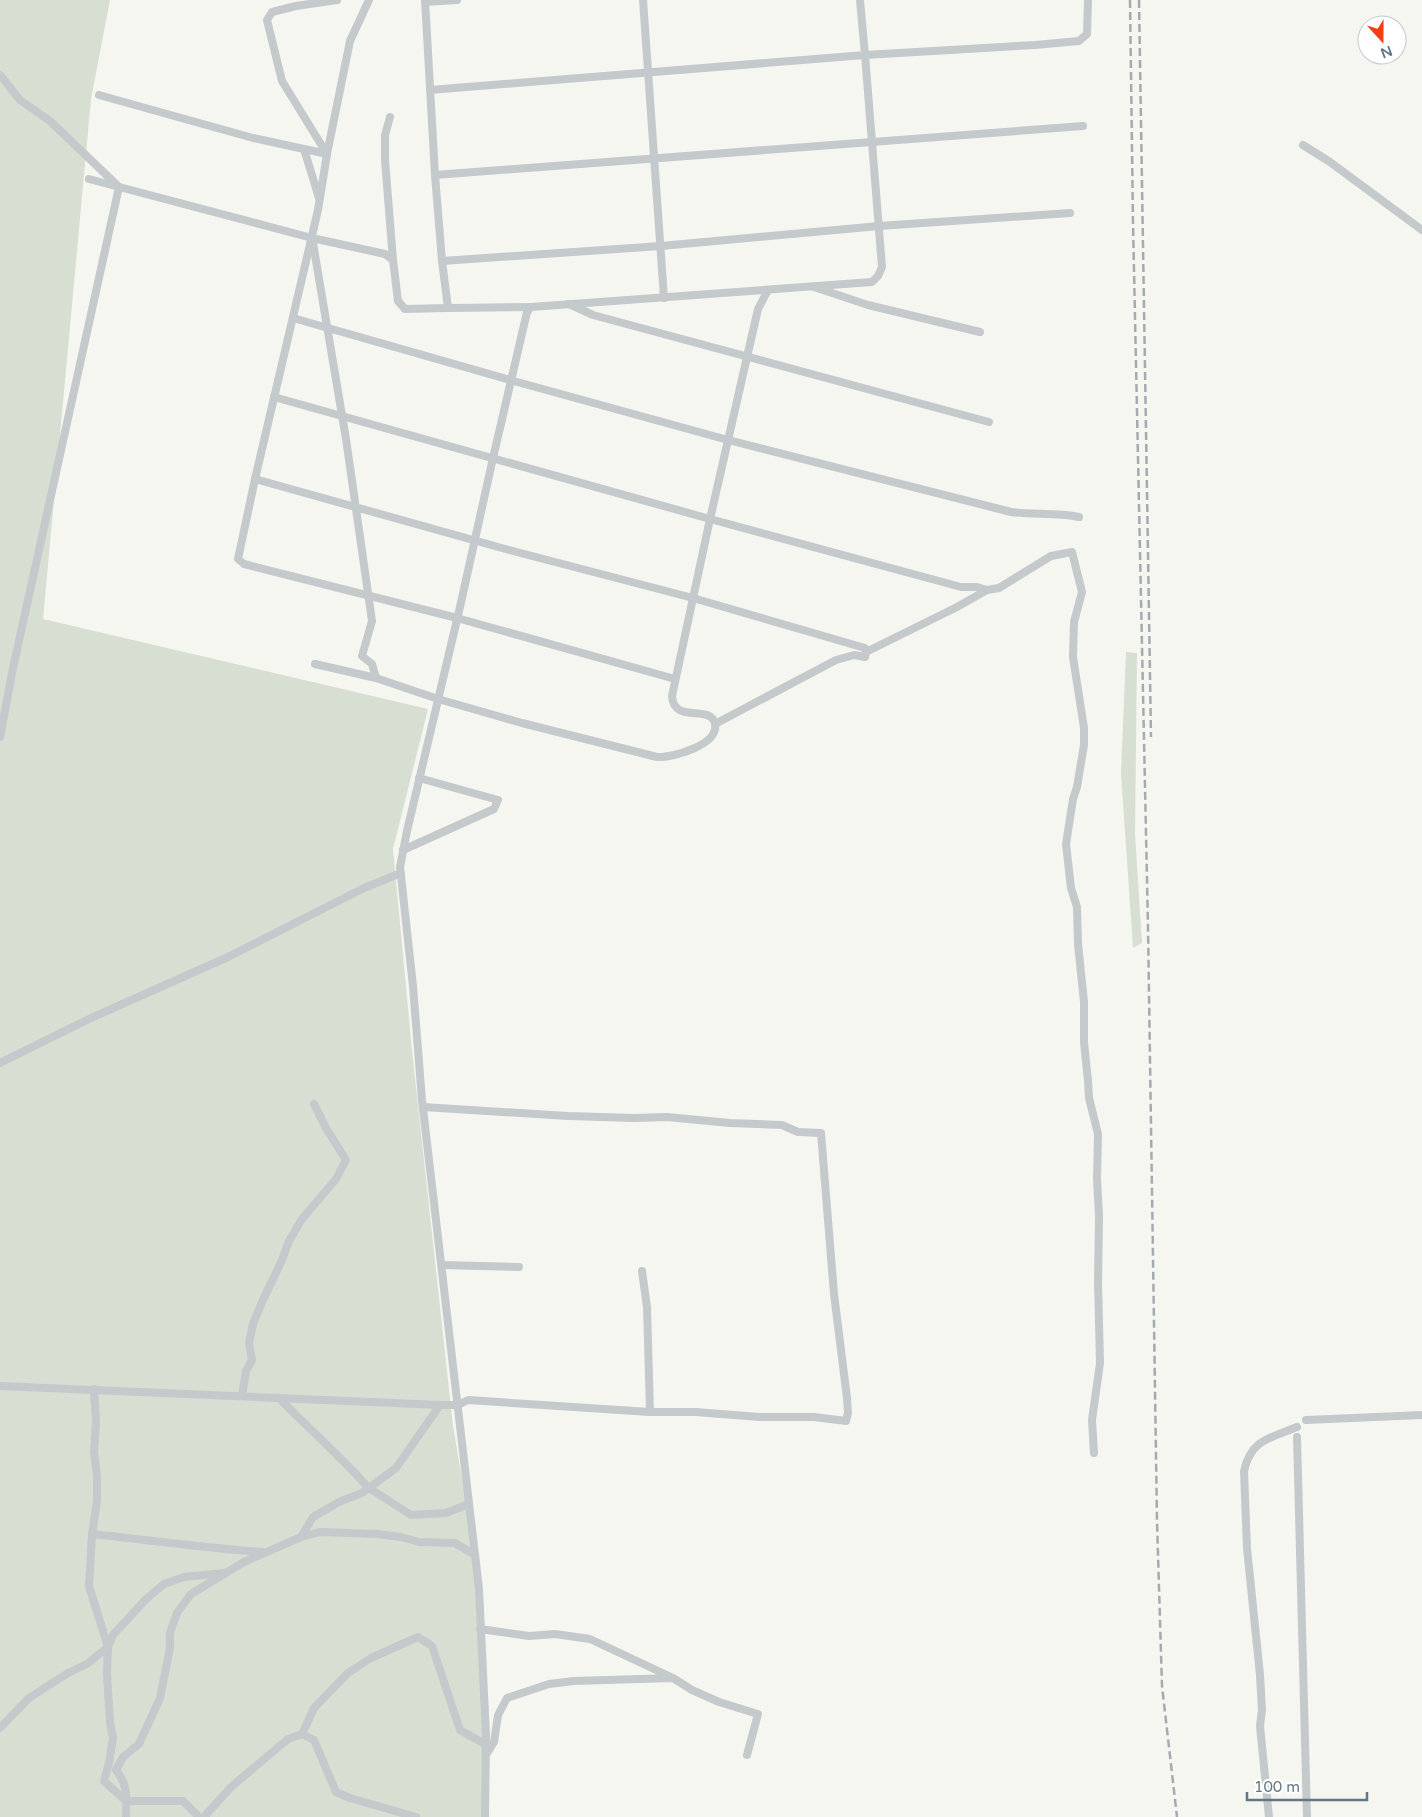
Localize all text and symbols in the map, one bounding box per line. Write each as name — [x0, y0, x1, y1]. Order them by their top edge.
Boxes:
north arrow — [1357, 15, 1407, 65]
text: N — [1378, 42, 1395, 62]
scale bar — [1247, 1770, 1367, 1802]
text: 100 m — [1254, 1778, 1300, 1796]

